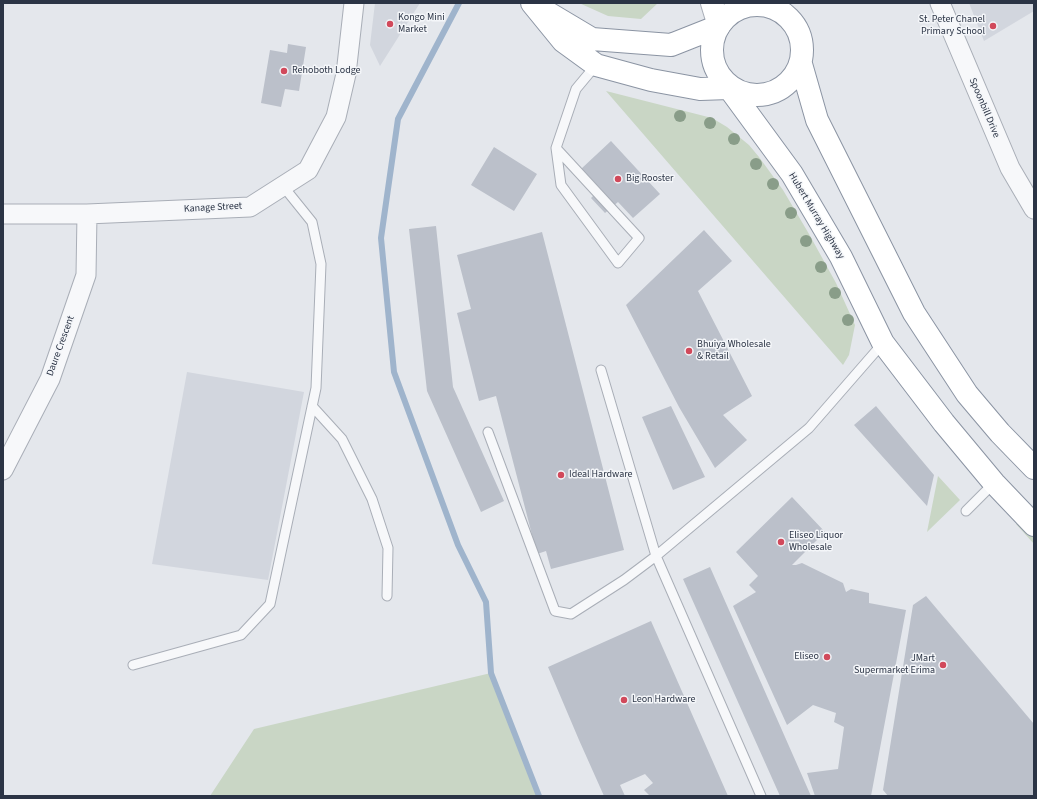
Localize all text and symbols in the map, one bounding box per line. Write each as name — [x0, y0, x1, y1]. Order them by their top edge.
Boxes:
place label: Kongo Mini Market — [398, 12, 445, 36]
place label: St. Peter Chanel Primary School — [919, 14, 985, 38]
marker: Kongo Mini Market — [385, 19, 395, 29]
marker: St. Peter Chanel Primary School — [988, 21, 998, 31]
place label: Rehoboth Lodge — [292, 65, 361, 77]
marker: Rehoboth Lodge — [279, 66, 289, 76]
street label: Spoonbill Drive — [966, 76, 1002, 140]
street label: Hubert Murray Highway — [785, 171, 847, 261]
place label: Big Rooster — [626, 173, 673, 185]
marker: Big Rooster — [613, 174, 623, 184]
street label: Kanage Street — [184, 200, 242, 216]
street label: Daure Crescent — [45, 314, 77, 378]
place label: Bhuiya Wholesale & Retail — [697, 339, 771, 362]
marker: Bhuiya Wholesale & Retail — [684, 346, 694, 356]
place label: Ideal Hardware — [569, 469, 633, 481]
marker: Ideal Hardware — [556, 470, 566, 480]
place label: Eliseo Liquor Wholesale — [789, 530, 843, 554]
marker: Eliseo Liquor Wholesale — [776, 537, 786, 547]
place label: Eliseo — [794, 651, 819, 663]
marker: Eliseo — [822, 652, 832, 662]
place label: JMart Supermarket Erima — [854, 653, 935, 676]
marker: JMart Supermarket Erima — [938, 660, 948, 670]
place label: Leon Hardware — [632, 694, 696, 706]
marker: Leon Hardware — [619, 695, 629, 705]

